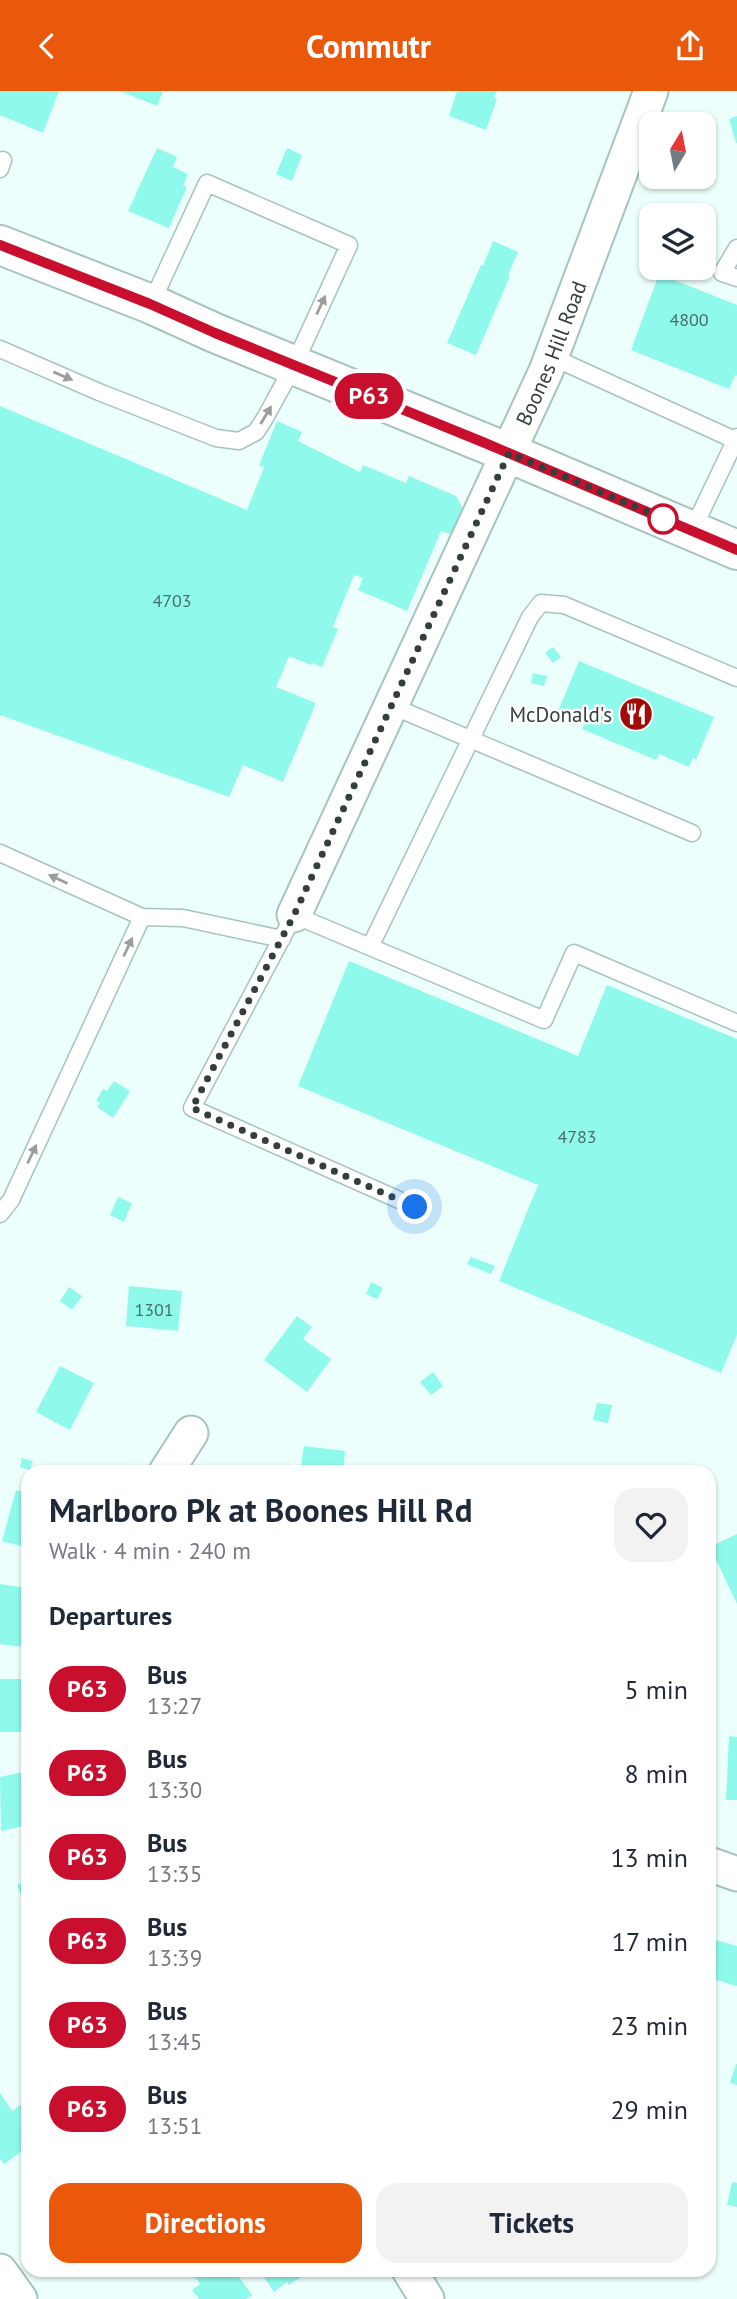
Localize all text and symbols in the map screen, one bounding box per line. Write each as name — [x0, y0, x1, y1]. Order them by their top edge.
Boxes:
text: Commutr — [306, 25, 431, 67]
icon: back — [28, 27, 66, 65]
icon: share — [671, 27, 709, 65]
north arrow — [639, 112, 716, 189]
map controls — [639, 112, 716, 280]
button: layers — [639, 203, 716, 280]
street label: Boones Hill Road — [509, 277, 592, 430]
one-way arrow — [316, 295, 327, 315]
house number: 4800 — [669, 308, 709, 331]
one-way arrow — [52, 371, 73, 382]
line badge: P63 — [329, 373, 409, 419]
text: P63 — [349, 380, 389, 411]
one-way arrow — [260, 406, 272, 425]
unlabelled marker — [648, 504, 678, 534]
house number: 4703 — [152, 589, 192, 612]
restaurant icon: McDonald's — [617, 695, 655, 733]
place label: McDonald's — [509, 701, 612, 728]
one-way arrow — [48, 873, 68, 885]
one-way arrow — [123, 937, 134, 958]
house number: 4783 — [557, 1125, 597, 1148]
one-way arrow — [26, 1144, 38, 1164]
your location — [397, 1189, 432, 1224]
house number: 1301 — [134, 1298, 174, 1321]
text: Marlboro Pk at Boones Hill Rd — [49, 1488, 473, 1531]
button: heart — [614, 1488, 688, 1562]
text: Walk · 4 min · 240 m — [49, 1536, 251, 1565]
text: Departures — [49, 1599, 172, 1632]
text: Bus — [147, 1658, 187, 1691]
text: P63 — [67, 1673, 108, 1704]
text: 5 min — [625, 1673, 688, 1706]
text: 13:27 — [147, 1691, 202, 1720]
text: Bus — [147, 1742, 187, 1775]
text: P63 — [67, 1757, 108, 1788]
text: 8 min — [625, 1757, 688, 1790]
text: 13:30 — [147, 1775, 202, 1804]
text: Bus — [147, 1826, 187, 1859]
text: P63 — [67, 1841, 108, 1872]
text: 13 min — [610, 1841, 688, 1874]
text: 13:35 — [147, 1859, 202, 1888]
text: Bus — [147, 1910, 187, 1943]
text: P63 — [67, 1925, 108, 1956]
text: 17 min — [612, 1925, 688, 1958]
text: 13:39 — [147, 1943, 202, 1972]
text: Bus — [147, 1994, 187, 2027]
text: P63 — [67, 2009, 108, 2040]
text: 23 min — [610, 2009, 688, 2042]
text: 13:45 — [147, 2027, 202, 2056]
text: Bus — [147, 2078, 187, 2111]
text: P63 — [67, 2093, 108, 2124]
text: 29 min — [610, 2093, 688, 2126]
text: 13:51 — [147, 2111, 202, 2140]
button: Directions — [49, 2183, 362, 2263]
button: Tickets — [376, 2183, 688, 2263]

